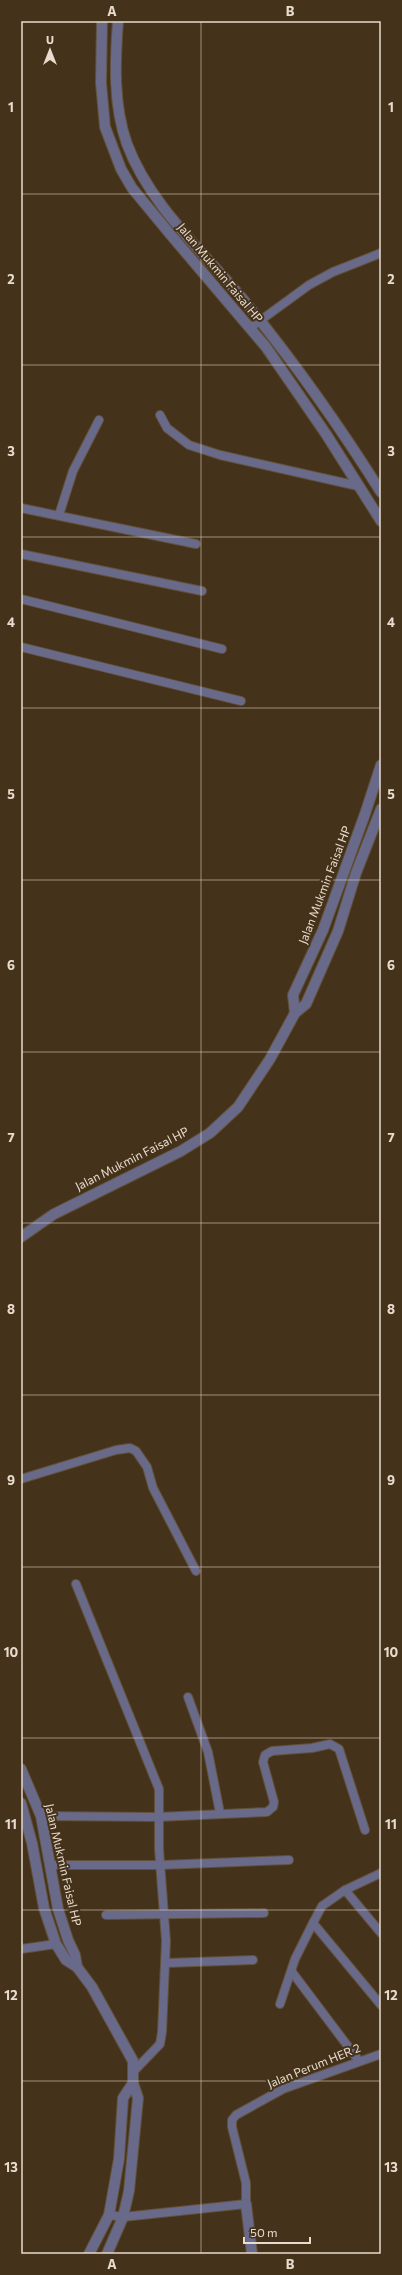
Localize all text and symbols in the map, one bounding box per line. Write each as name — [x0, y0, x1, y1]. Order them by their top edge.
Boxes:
text: A — [107, 3, 117, 19]
text: B — [286, 3, 295, 19]
north arrow — [30, 30, 70, 70]
text: U — [46, 33, 54, 46]
text: 1 — [8, 99, 14, 115]
text: 1 — [388, 99, 394, 115]
street label: Jalan Mukmin Faisal HP — [174, 220, 267, 326]
text: 2 — [7, 271, 15, 287]
text: 2 — [387, 271, 395, 287]
text: 3 — [7, 443, 15, 459]
text: 3 — [387, 443, 395, 459]
text: 4 — [7, 614, 15, 630]
text: 4 — [387, 614, 395, 630]
text: 5 — [7, 786, 15, 802]
text: 5 — [387, 786, 395, 802]
street label: Jalan Mukmin Faisal HP — [295, 823, 354, 946]
text: 6 — [7, 957, 15, 973]
text: 6 — [387, 957, 395, 973]
street label: Jalan Mukmin Faisal HP — [73, 1123, 191, 1194]
text: 7 — [7, 1129, 15, 1145]
text: 7 — [387, 1129, 395, 1145]
text: 8 — [7, 1301, 15, 1317]
text: 8 — [387, 1301, 395, 1317]
text: 9 — [7, 1472, 15, 1488]
text: 9 — [387, 1472, 395, 1488]
text: 10 — [4, 1644, 19, 1660]
text: 10 — [384, 1644, 399, 1660]
street label: Jalan Mukmin Faisal HP — [42, 1802, 85, 1928]
text: 11 — [5, 1816, 17, 1832]
text: 11 — [385, 1816, 397, 1832]
text: 12 — [4, 1987, 18, 2003]
text: 12 — [384, 1987, 398, 2003]
street label: Jalan Perum HER 2 — [265, 2040, 363, 2091]
text: 13 — [4, 2159, 18, 2175]
text: 13 — [384, 2159, 398, 2175]
scale bar — [244, 2219, 310, 2245]
text: 50 m — [250, 2225, 278, 2239]
text: A — [107, 2256, 117, 2272]
text: B — [286, 2256, 295, 2272]

